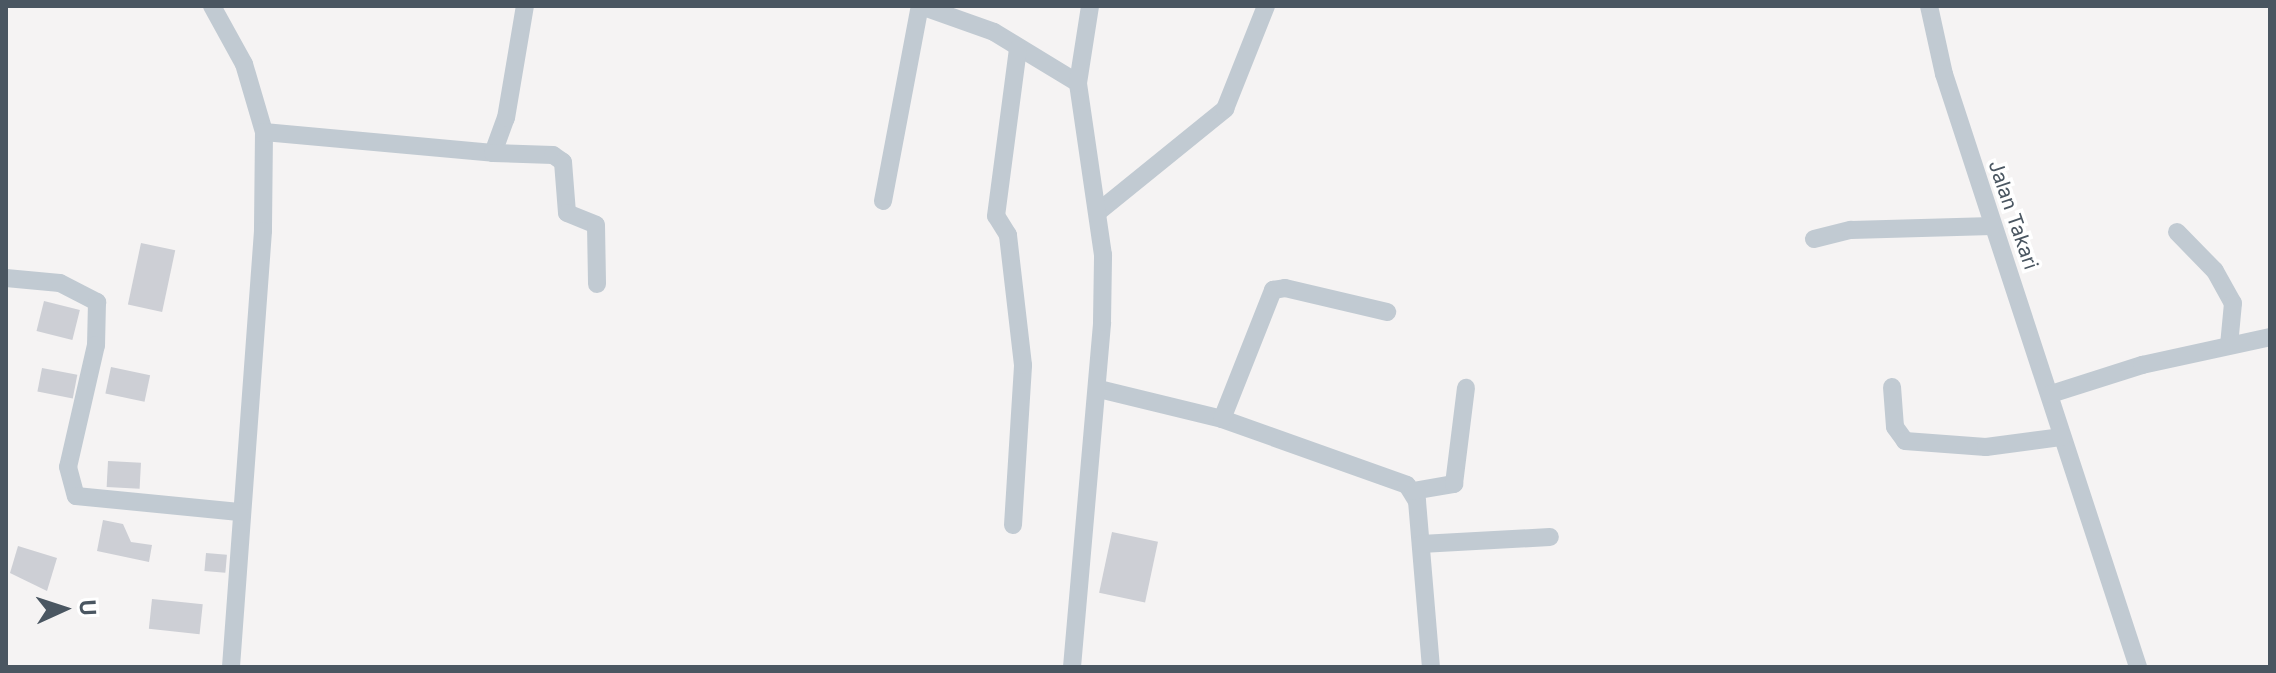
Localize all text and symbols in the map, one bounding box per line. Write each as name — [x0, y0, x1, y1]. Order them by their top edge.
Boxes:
street label: Jalan Takari — [1983, 157, 2043, 273]
north arrow — [24, 569, 104, 649]
text: U — [75, 599, 101, 616]

